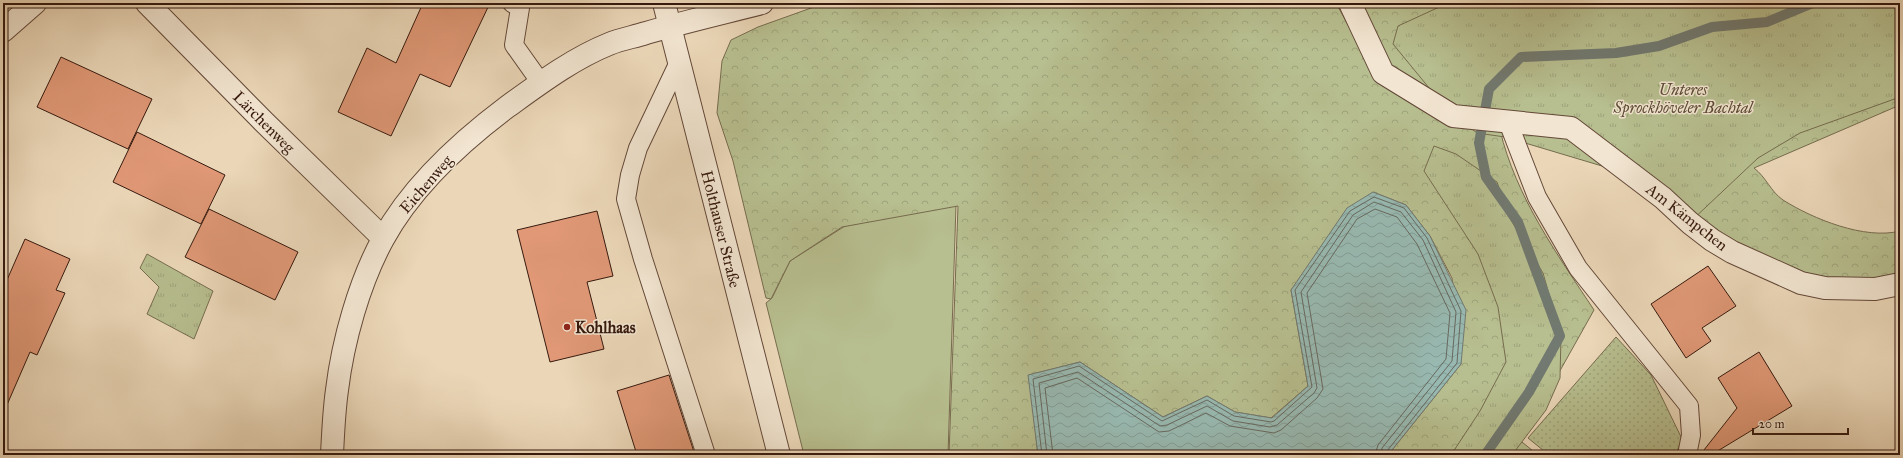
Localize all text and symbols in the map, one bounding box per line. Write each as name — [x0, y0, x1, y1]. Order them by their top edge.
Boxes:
park label: Unteres Sprockhöveler Bachtal — [1612, 80, 1754, 118]
street label: Lärchenweg — [228, 87, 299, 158]
street label: Eichenweg — [396, 151, 458, 218]
street label: Holthauser Straße — [697, 168, 745, 290]
street label: Am Kämpchen — [1642, 179, 1732, 255]
place label: Kohlhaas — [575, 318, 636, 337]
marker: Kohlhaas — [562, 322, 572, 332]
scale bar — [1753, 410, 1848, 436]
text: 20 m — [1759, 417, 1785, 431]

